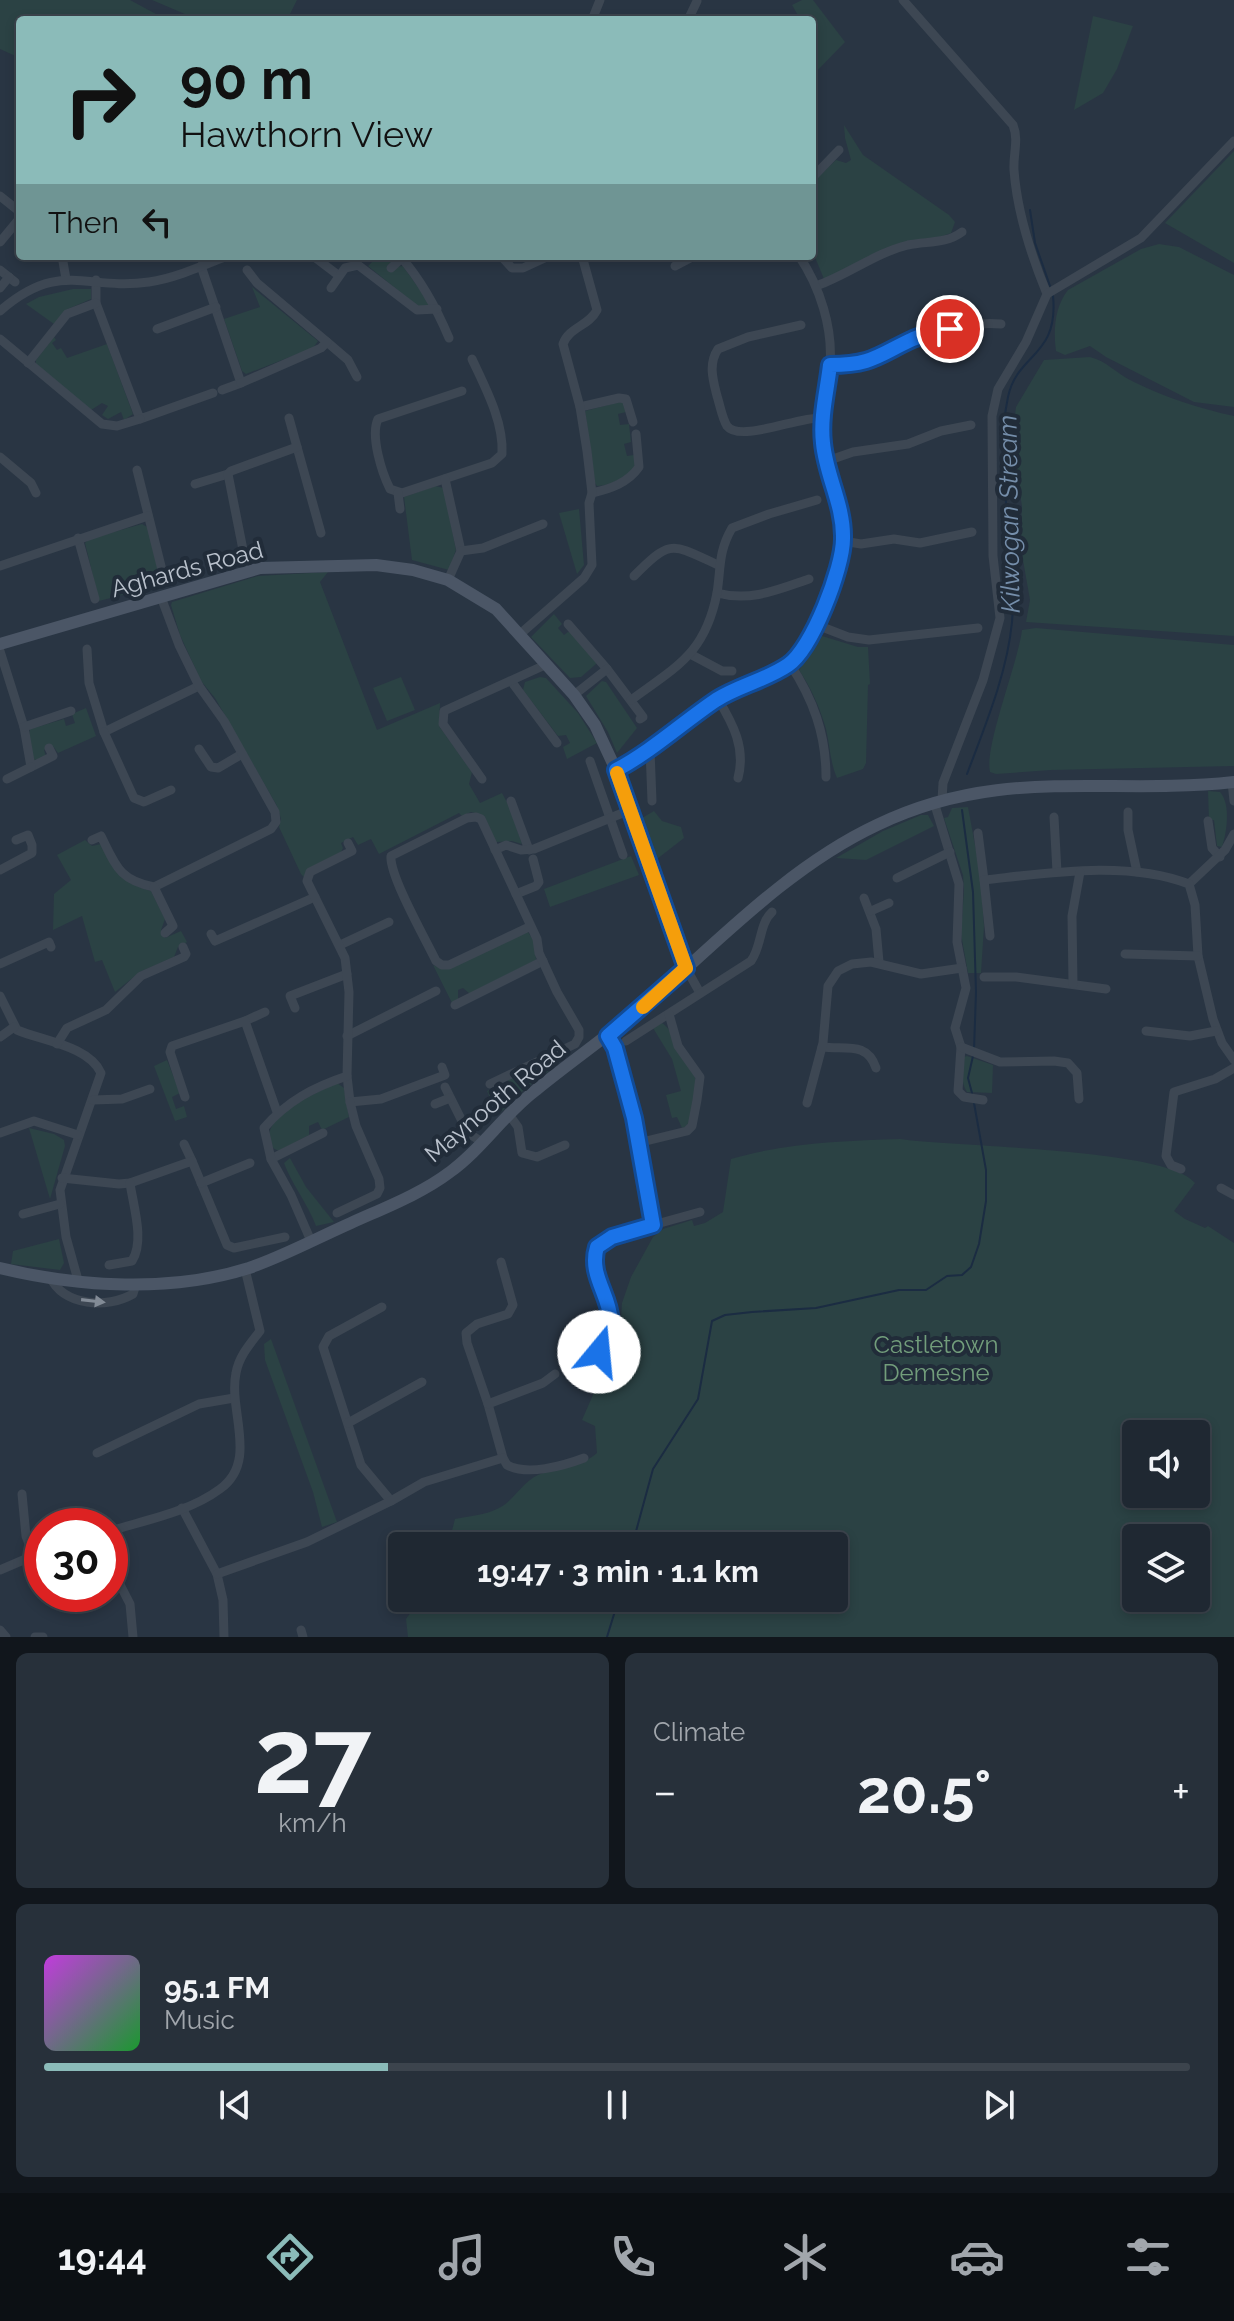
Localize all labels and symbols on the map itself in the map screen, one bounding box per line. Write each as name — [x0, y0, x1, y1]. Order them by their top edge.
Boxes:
pin — [916, 295, 984, 363]
water label: Kilwogan Stream — [992, 415, 1026, 613]
street label: Aghards Road — [108, 535, 266, 603]
street label: Maynooth Road — [419, 1034, 571, 1168]
one-way arrow — [80, 1295, 105, 1308]
position arrow — [557, 1310, 641, 1394]
park label: Castletown Demesne — [874, 1330, 998, 1387]
speed limit sign: 30 — [24, 1508, 128, 1612]

